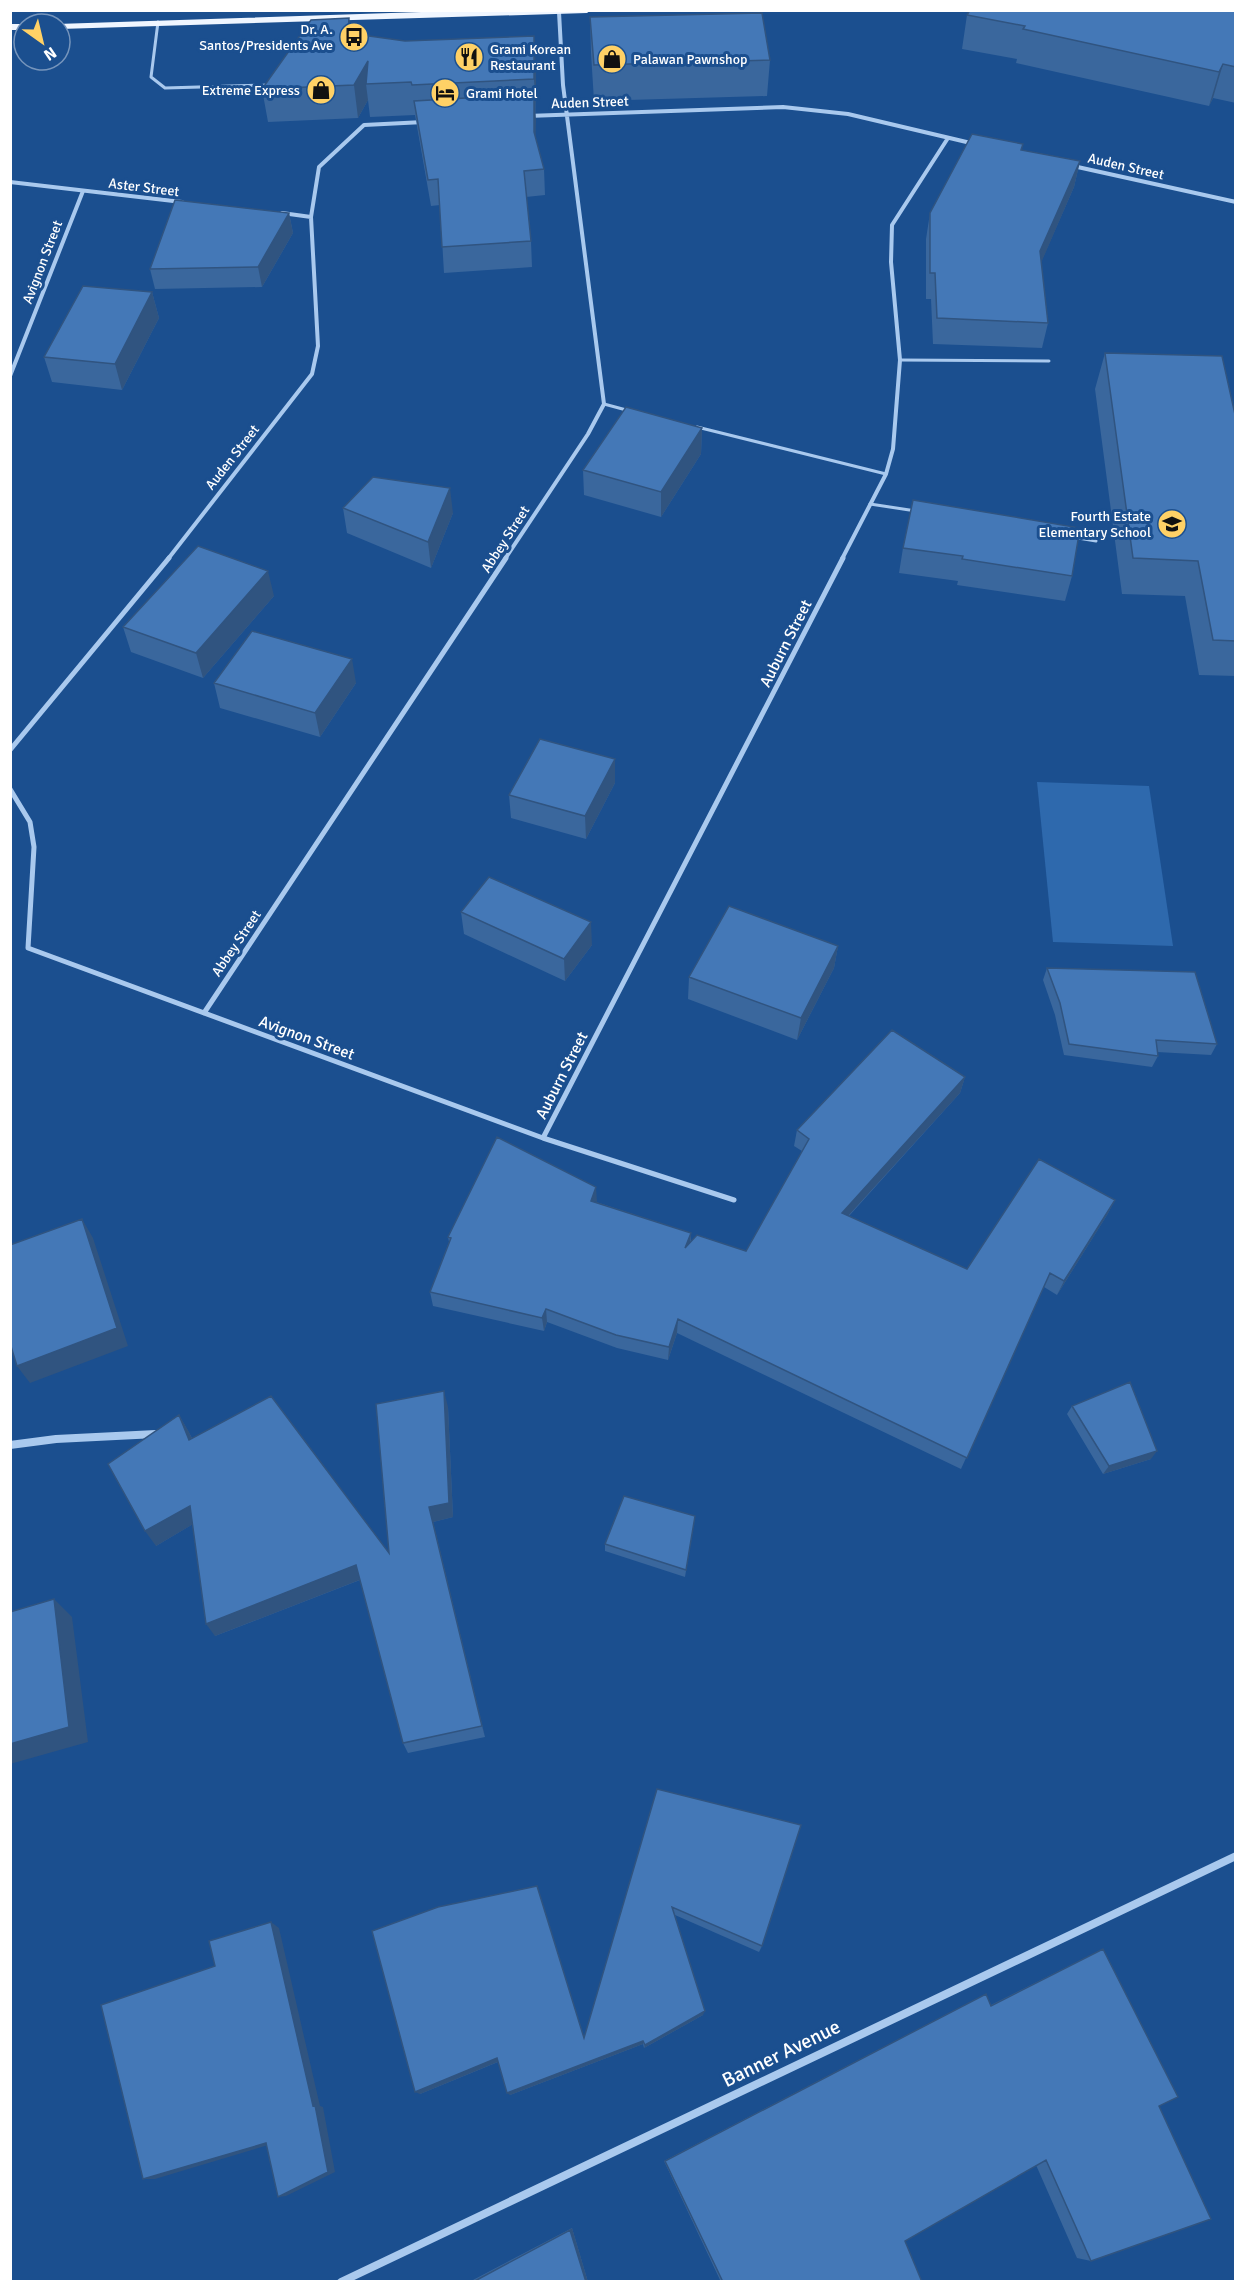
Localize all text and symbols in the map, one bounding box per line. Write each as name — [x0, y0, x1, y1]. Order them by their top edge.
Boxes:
north arrow — [12, 12, 72, 72]
place label: Dr. A. Santos/Presidents Ave — [199, 21, 333, 54]
bus stop icon: Dr. A. Santos/Presidents Ave — [338, 21, 370, 53]
restaurant icon: Grami Korean Restaurant — [453, 41, 485, 73]
place label: Grami Korean Restaurant — [490, 41, 571, 74]
text: N — [40, 42, 60, 65]
shop icon: Palawan Pawnshop — [596, 43, 628, 75]
place label: Palawan Pawnshop — [633, 51, 747, 68]
shop icon: Extreme Express — [305, 74, 337, 106]
hotel icon: Grami Hotel — [429, 77, 461, 109]
place label: Extreme Express — [202, 82, 300, 99]
place label: Grami Hotel — [466, 85, 538, 102]
street label: Auden Street — [551, 93, 629, 112]
street label: Auden Street — [1086, 149, 1166, 184]
street label: Aster Street — [108, 175, 180, 200]
street label: Avignon Street — [19, 218, 66, 306]
street label: Auden Street — [202, 421, 263, 493]
street label: Abbey Street — [478, 503, 533, 576]
place label: Fourth Estate Elementary School — [1038, 508, 1151, 541]
school or university icon: Fourth Estate Elementary School — [1156, 508, 1188, 540]
street label: Auburn Street — [755, 596, 817, 690]
street label: Abbey Street — [208, 907, 265, 980]
street label: Avignon Street — [256, 1011, 358, 1065]
street label: Auburn Street — [531, 1028, 593, 1122]
street label: Banner Avenue — [718, 2014, 844, 2093]

